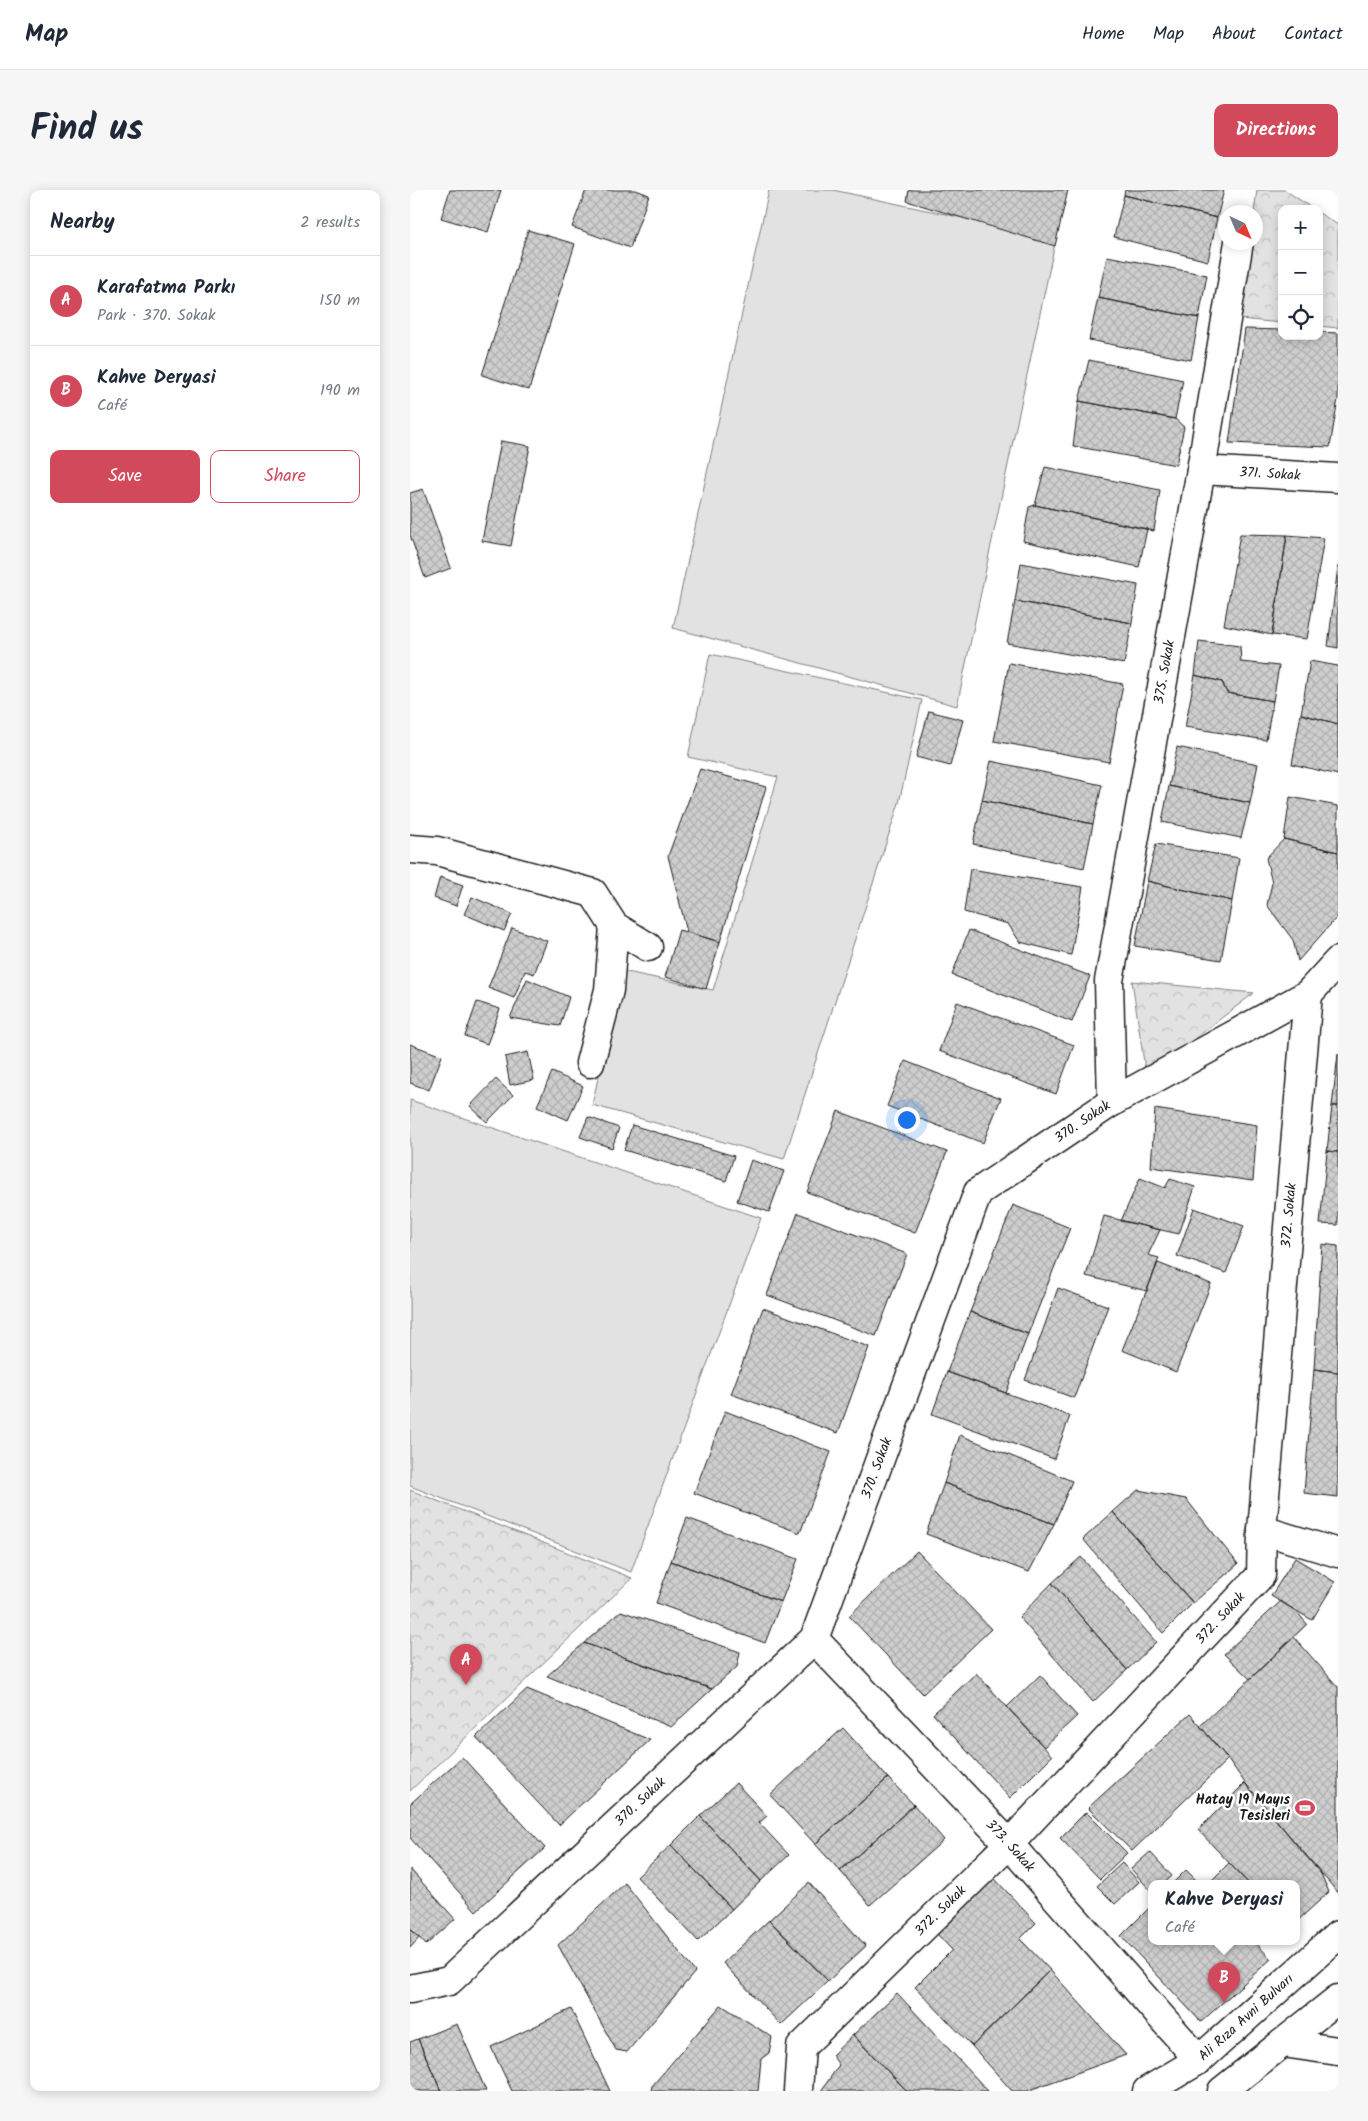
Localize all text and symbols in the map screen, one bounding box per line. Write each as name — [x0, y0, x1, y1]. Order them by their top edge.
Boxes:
text: Map — [25, 15, 68, 54]
text: Home — [1082, 20, 1125, 49]
text: Map — [1153, 20, 1184, 49]
text: About — [1212, 20, 1256, 49]
text: Contact — [1284, 20, 1343, 49]
text: Find us — [30, 102, 143, 158]
button: Directions — [1214, 104, 1338, 157]
north arrow — [1218, 205, 1263, 250]
map controls — [1278, 205, 1323, 340]
button: + — [1278, 205, 1323, 250]
text: Nearby — [50, 206, 115, 239]
text: 2 results — [300, 210, 360, 235]
button: − — [1278, 250, 1323, 295]
text: Karafatma Parkı — [97, 273, 235, 303]
text: A — [61, 288, 71, 313]
text: 150 m — [319, 288, 360, 313]
button: locate — [1278, 295, 1323, 340]
text: Park · 370. Sokak — [97, 303, 216, 328]
text: Kahve Deryasi — [97, 363, 216, 393]
text: B — [61, 378, 71, 403]
text: 190 m — [320, 378, 360, 403]
text: Café — [97, 393, 127, 418]
button: Save — [50, 450, 200, 503]
button: Share — [210, 450, 360, 503]
street label: 371. Sokak — [1239, 461, 1302, 487]
street label: 375. Sokak — [1148, 638, 1181, 706]
street label: 370. Sokak — [1050, 1095, 1116, 1149]
your location — [894, 1107, 920, 1133]
street label: 372. Sokak — [1275, 1182, 1303, 1249]
street label: 370. Sokak — [855, 1434, 898, 1502]
street label: 372. Sokak — [1190, 1587, 1251, 1650]
pin: A — [450, 1644, 482, 1685]
street label: 370. Sokak — [609, 1772, 671, 1832]
place label: Hatay 19 Mayıs Tesisleri — [1196, 1789, 1290, 1827]
sports icon: Hatay 19 Mayıs Tesisleri — [1294, 1797, 1316, 1819]
street label: 373. Sokak — [980, 1814, 1040, 1878]
street label: 372. Sokak — [910, 1880, 972, 1941]
popup — [1148, 1880, 1300, 1945]
text: Kahve Deryasi — [1165, 1885, 1283, 1915]
text: Café — [1165, 1915, 1195, 1940]
pin: B — [1208, 1962, 1240, 2003]
street label: Ali Rıza Avni Bulvarı — [1194, 1970, 1296, 2064]

